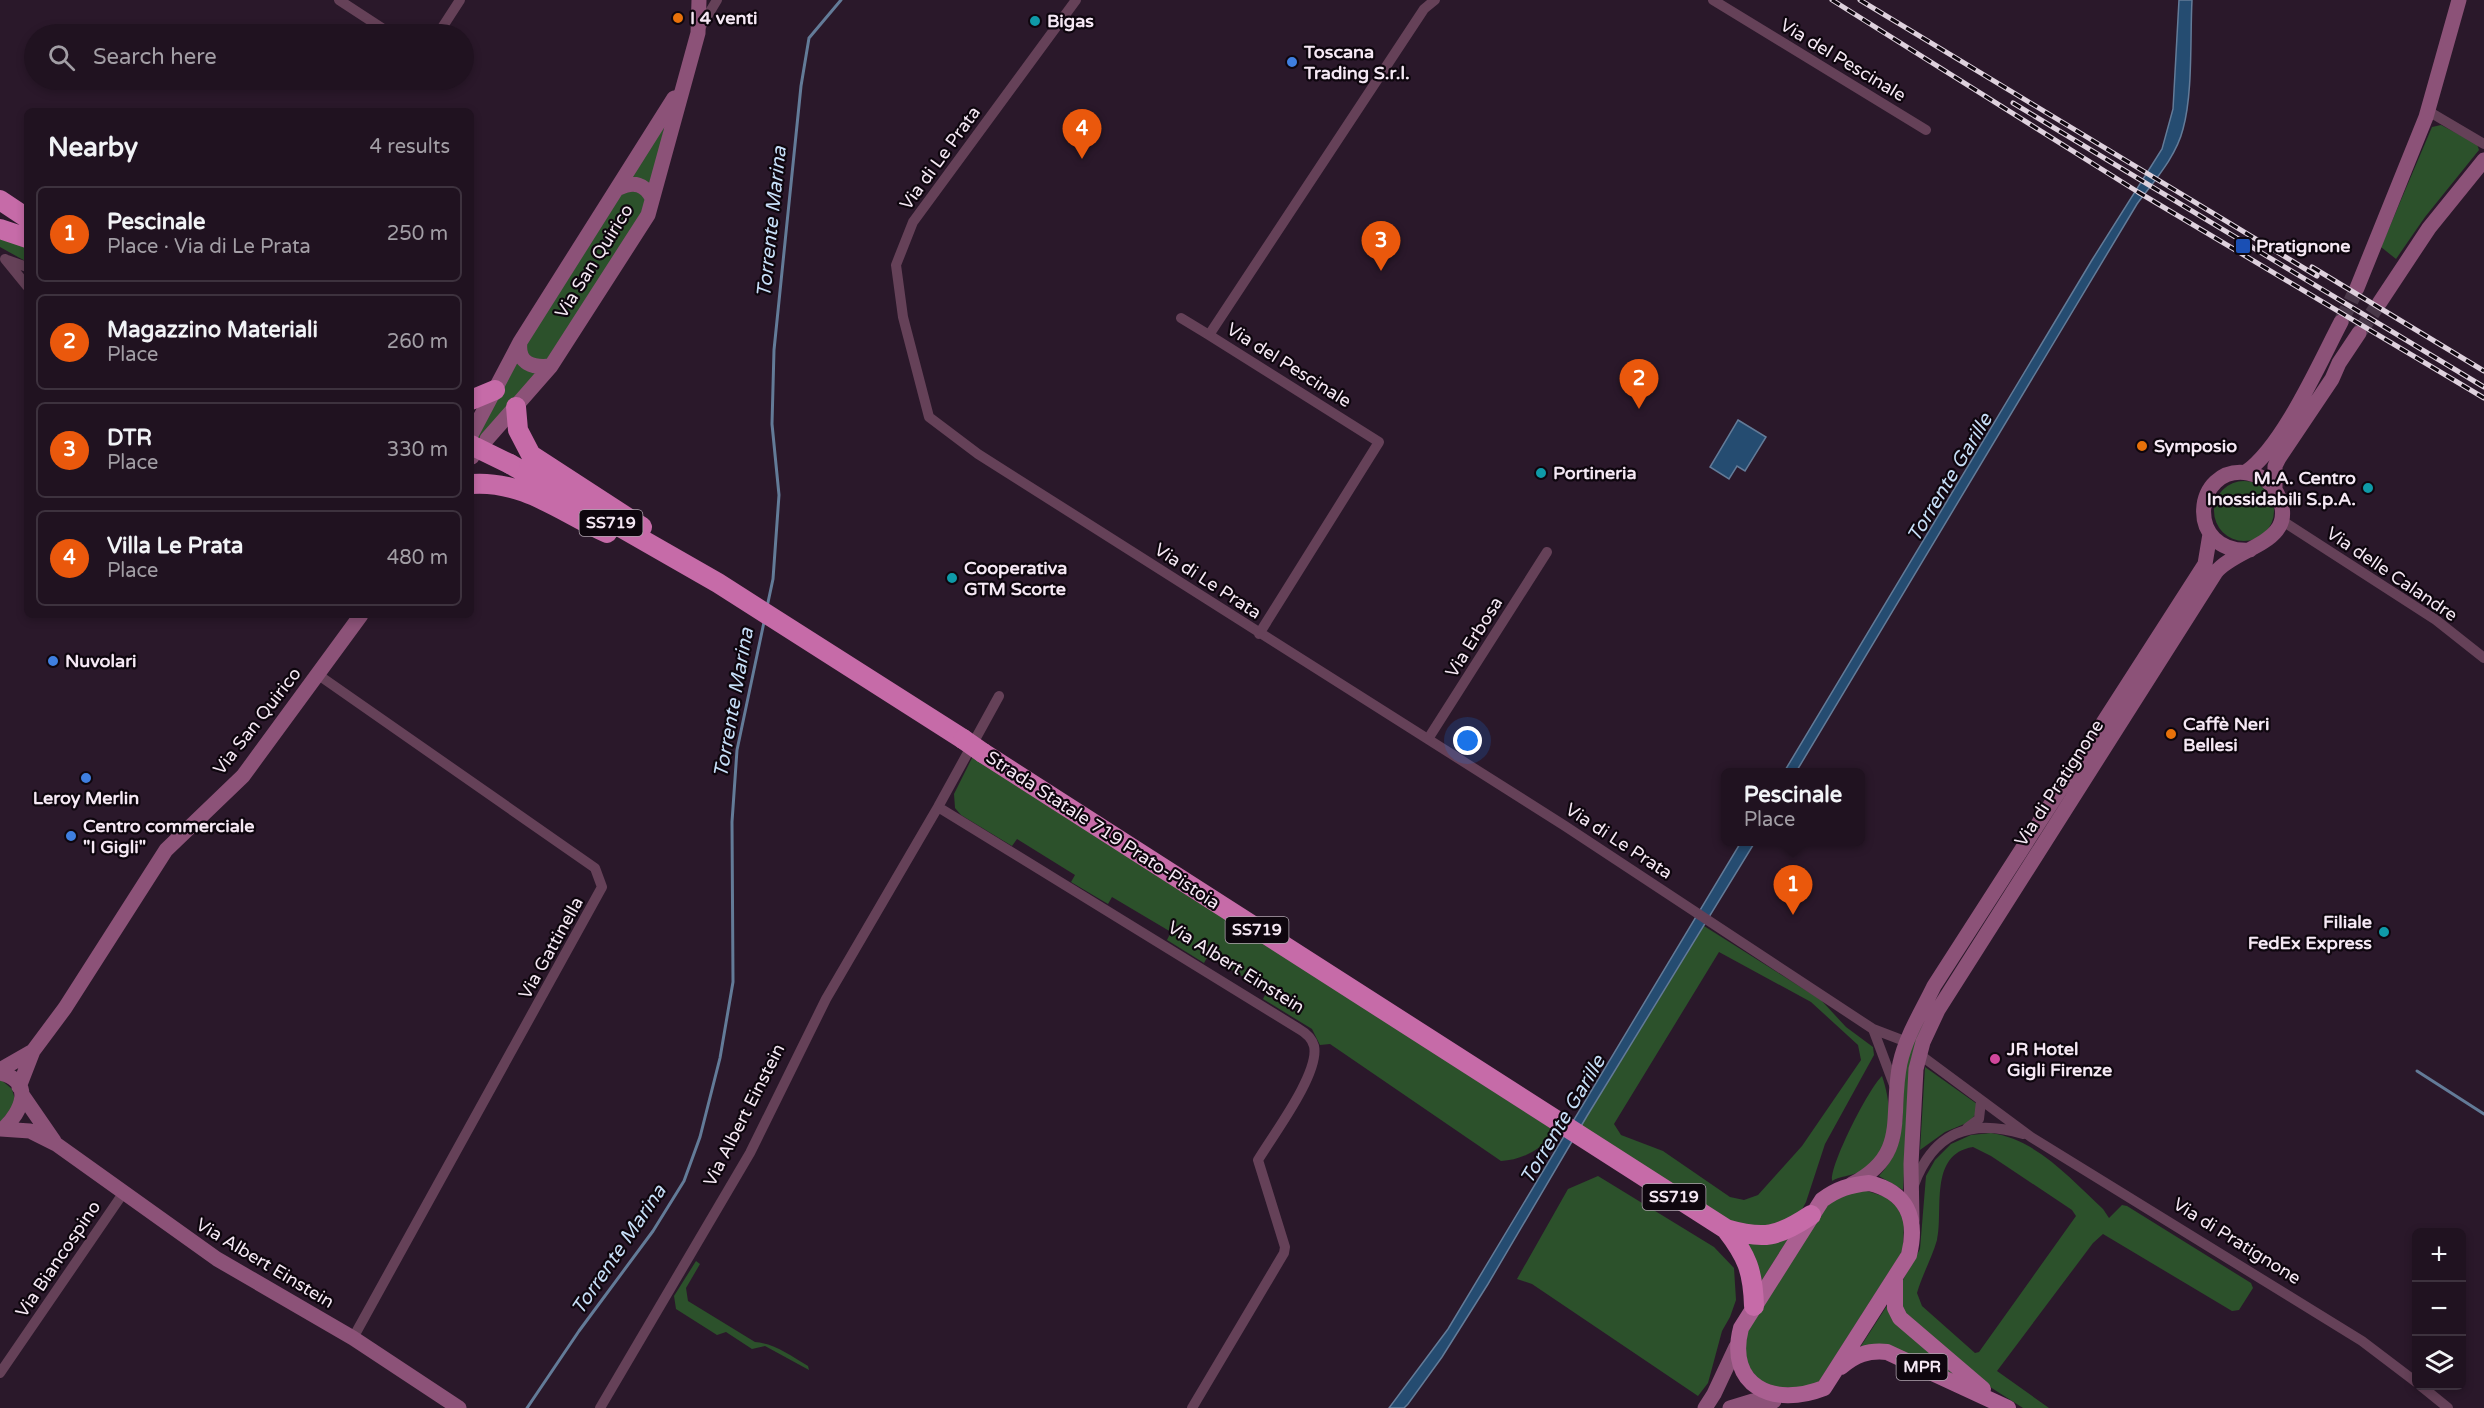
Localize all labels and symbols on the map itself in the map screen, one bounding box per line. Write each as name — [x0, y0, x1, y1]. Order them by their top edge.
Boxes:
place label: I 4 venti — [690, 7, 758, 29]
place label: Bigas — [1047, 10, 1094, 32]
marker: I 4 venti — [671, 11, 685, 25]
marker: Bigas — [1028, 14, 1042, 28]
street label: Via del Pescinale — [1776, 14, 1910, 106]
place label: Toscana Trading S.r.l. — [1303, 41, 1410, 84]
marker: Toscana Trading S.r.l. — [1285, 55, 1299, 69]
street label: Via di Le Prata — [895, 102, 985, 214]
pin: 4 — [1062, 110, 1102, 159]
water label: Torrente Marina — [752, 144, 792, 299]
street label: Via San Quirico — [550, 200, 638, 322]
pin: 3 — [1362, 222, 1400, 271]
place label: Pratignone — [2256, 235, 2351, 257]
marker: Pratignone — [2234, 237, 2252, 255]
street label: Via del Pescinale — [1223, 318, 1355, 412]
pin: 2 — [1620, 360, 1658, 409]
water label: Torrente Garille — [1902, 408, 1999, 547]
place label: Symposio — [2154, 435, 2237, 457]
marker: Symposio — [2135, 439, 2149, 453]
place label: Portineria — [1553, 462, 1637, 484]
marker: Portineria — [1534, 466, 1548, 480]
place label: M.A. Centro Inossidabili S.p.A. — [2207, 467, 2356, 510]
marker: M.A. Centro Inossidabili S.p.A. — [2361, 481, 2375, 495]
road number: SS719 — [580, 510, 642, 536]
street label: Via delle Calandre — [2322, 522, 2462, 626]
street label: Via di Le Prata — [1150, 538, 1266, 624]
place label: Cooperativa GTM Scorte — [964, 557, 1067, 600]
marker: Cooperativa GTM Scorte — [945, 571, 959, 585]
street label: Via Erbosa — [1441, 593, 1507, 681]
water label: Torrente Marina — [709, 625, 759, 780]
place label: Nuvolari — [65, 650, 137, 672]
marker: Nuvolari — [46, 654, 60, 668]
street label: Via San Quirico — [208, 663, 306, 779]
place label: Caffè Neri Bellesi — [2183, 713, 2269, 756]
street label: Via di Pratignone — [2010, 716, 2108, 850]
your location — [1453, 726, 1482, 755]
marker: Caffè Neri Bellesi — [2164, 727, 2178, 741]
street label: Strada Statale 719 Prato-Pistoia — [982, 746, 1224, 914]
marker: Leroy Merlin — [79, 771, 93, 785]
place label: Leroy Merlin — [33, 787, 139, 809]
street label: Via di Le Prata — [1561, 798, 1677, 884]
place label: Centro commerciale "I Gigli" — [83, 815, 254, 858]
marker: Centro commerciale "I Gigli" — [64, 829, 78, 843]
pin: 1 — [1774, 866, 1812, 915]
street label: Via Gattinella — [514, 893, 588, 1003]
place label: Filiale FedEx Express — [2248, 911, 2372, 954]
street label: Via Albert Einstein — [1163, 916, 1309, 1018]
road number: SS719 — [1226, 917, 1288, 943]
marker: Filiale FedEx Express — [2377, 925, 2391, 939]
place label: JR Hotel Gigli Firenze — [2006, 1038, 2112, 1081]
street label: Via Albert Einstein — [699, 1040, 789, 1190]
water label: Torrente Garille — [1515, 1050, 1612, 1189]
marker: JR Hotel Gigli Firenze — [1988, 1052, 2002, 1066]
water label: Torrente Marina — [567, 1180, 672, 1320]
road number: SS719 — [1642, 1184, 1706, 1210]
street label: Via di Pratignone — [2169, 1193, 2305, 1289]
street label: Via Biancospino — [11, 1196, 105, 1322]
street label: Via Albert Einstein — [192, 1213, 338, 1313]
road number: MPR — [1896, 1354, 1948, 1380]

